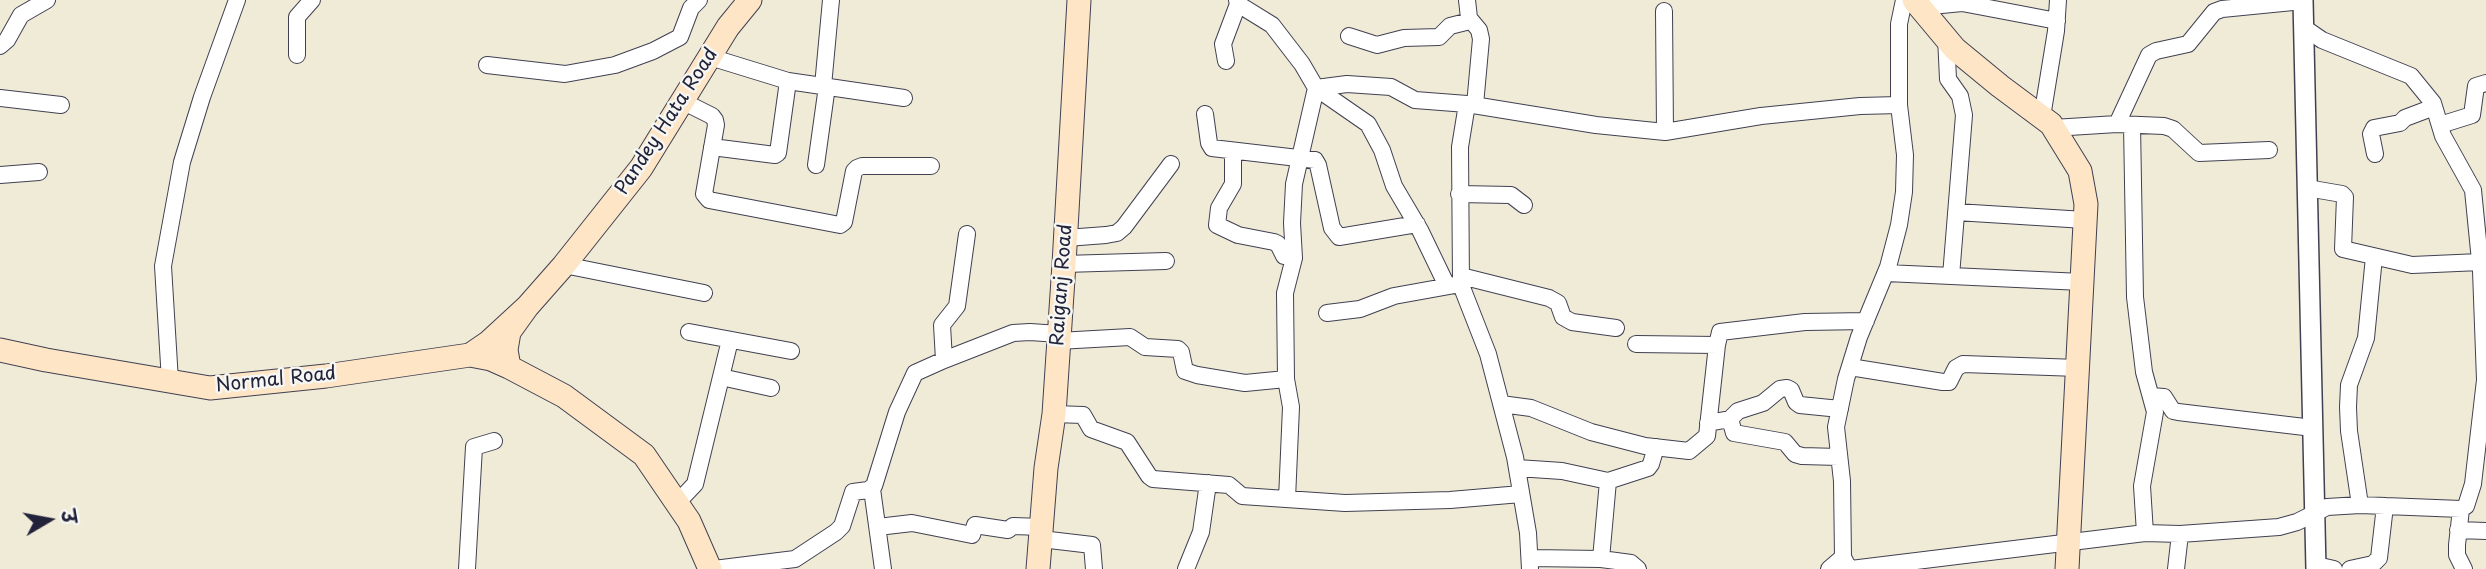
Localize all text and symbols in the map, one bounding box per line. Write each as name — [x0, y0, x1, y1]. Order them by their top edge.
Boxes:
street label: Pandey Hata Road — [611, 44, 723, 200]
street label: Raiganj Road — [1046, 223, 1078, 347]
street label: Normal Road — [215, 362, 337, 398]
north arrow — [14, 485, 84, 555]
text: उ — [55, 508, 85, 525]

